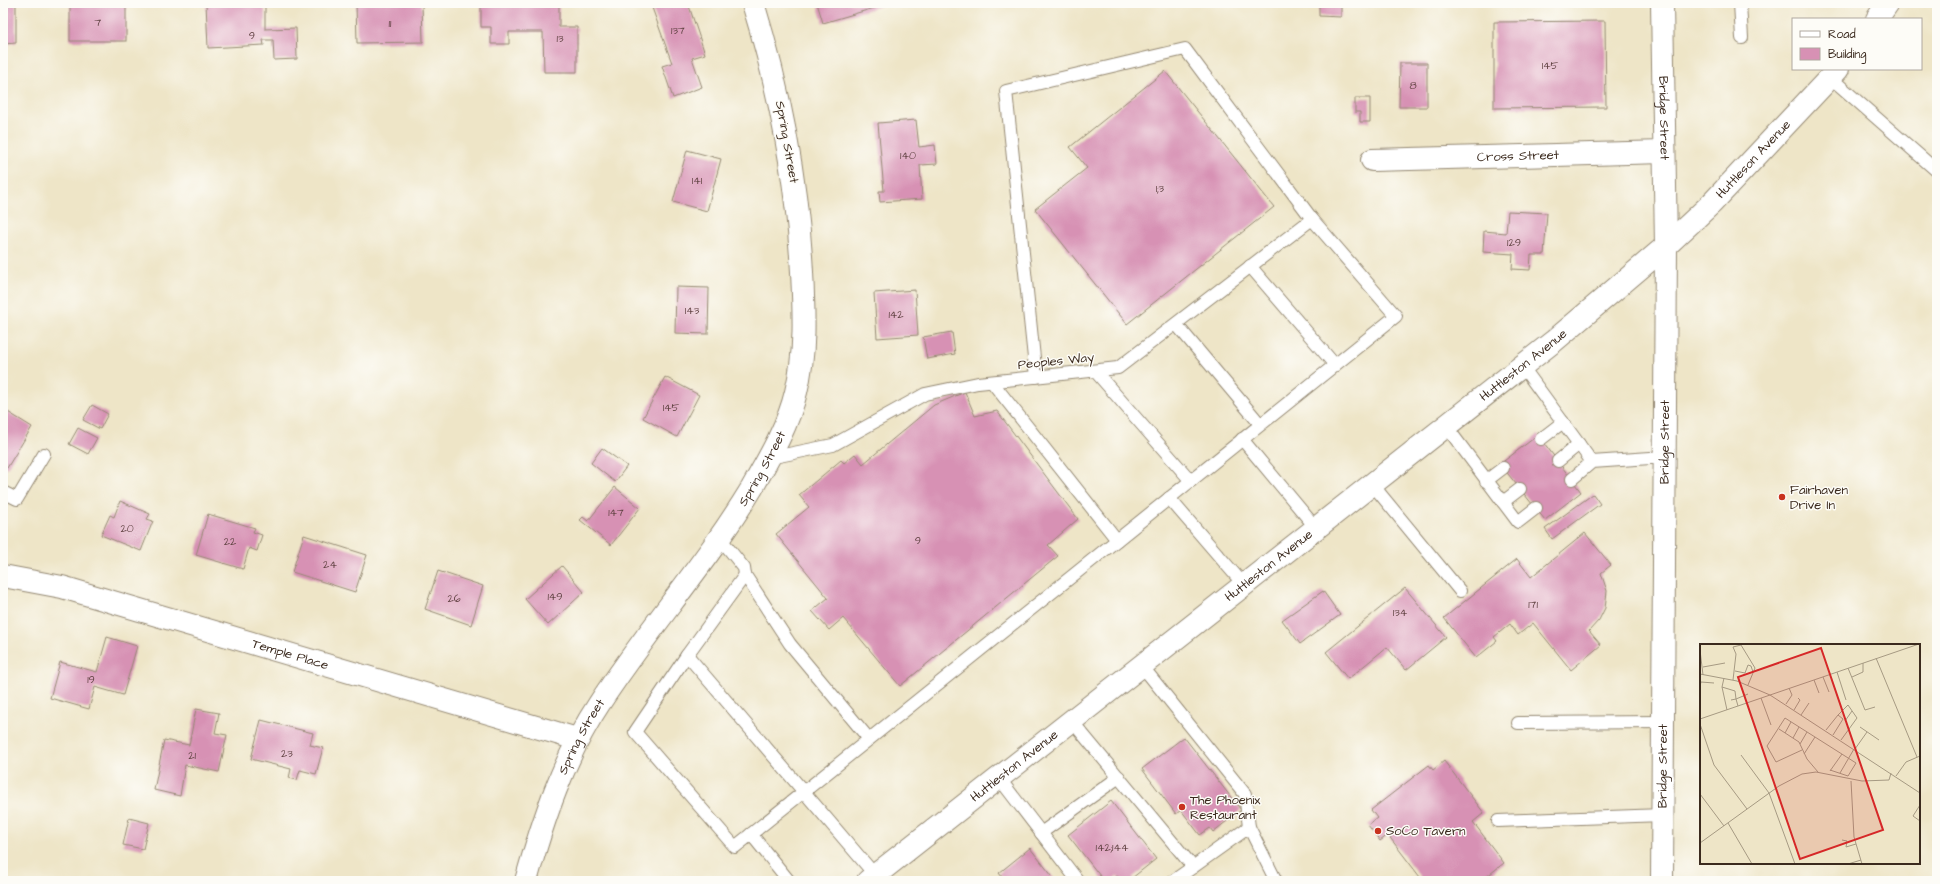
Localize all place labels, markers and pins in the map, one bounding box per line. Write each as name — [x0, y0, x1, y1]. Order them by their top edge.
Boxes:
place label: Fairhaven Drive In — [1790, 481, 1849, 514]
marker: Fairhaven Drive In — [1777, 492, 1787, 502]
place label: The Phoenix Restaurant — [1190, 791, 1261, 824]
marker: The Phoenix Restaurant — [1177, 802, 1187, 812]
place label: SoCo Tavern — [1386, 822, 1466, 840]
marker: SoCo Tavern — [1373, 826, 1383, 836]

